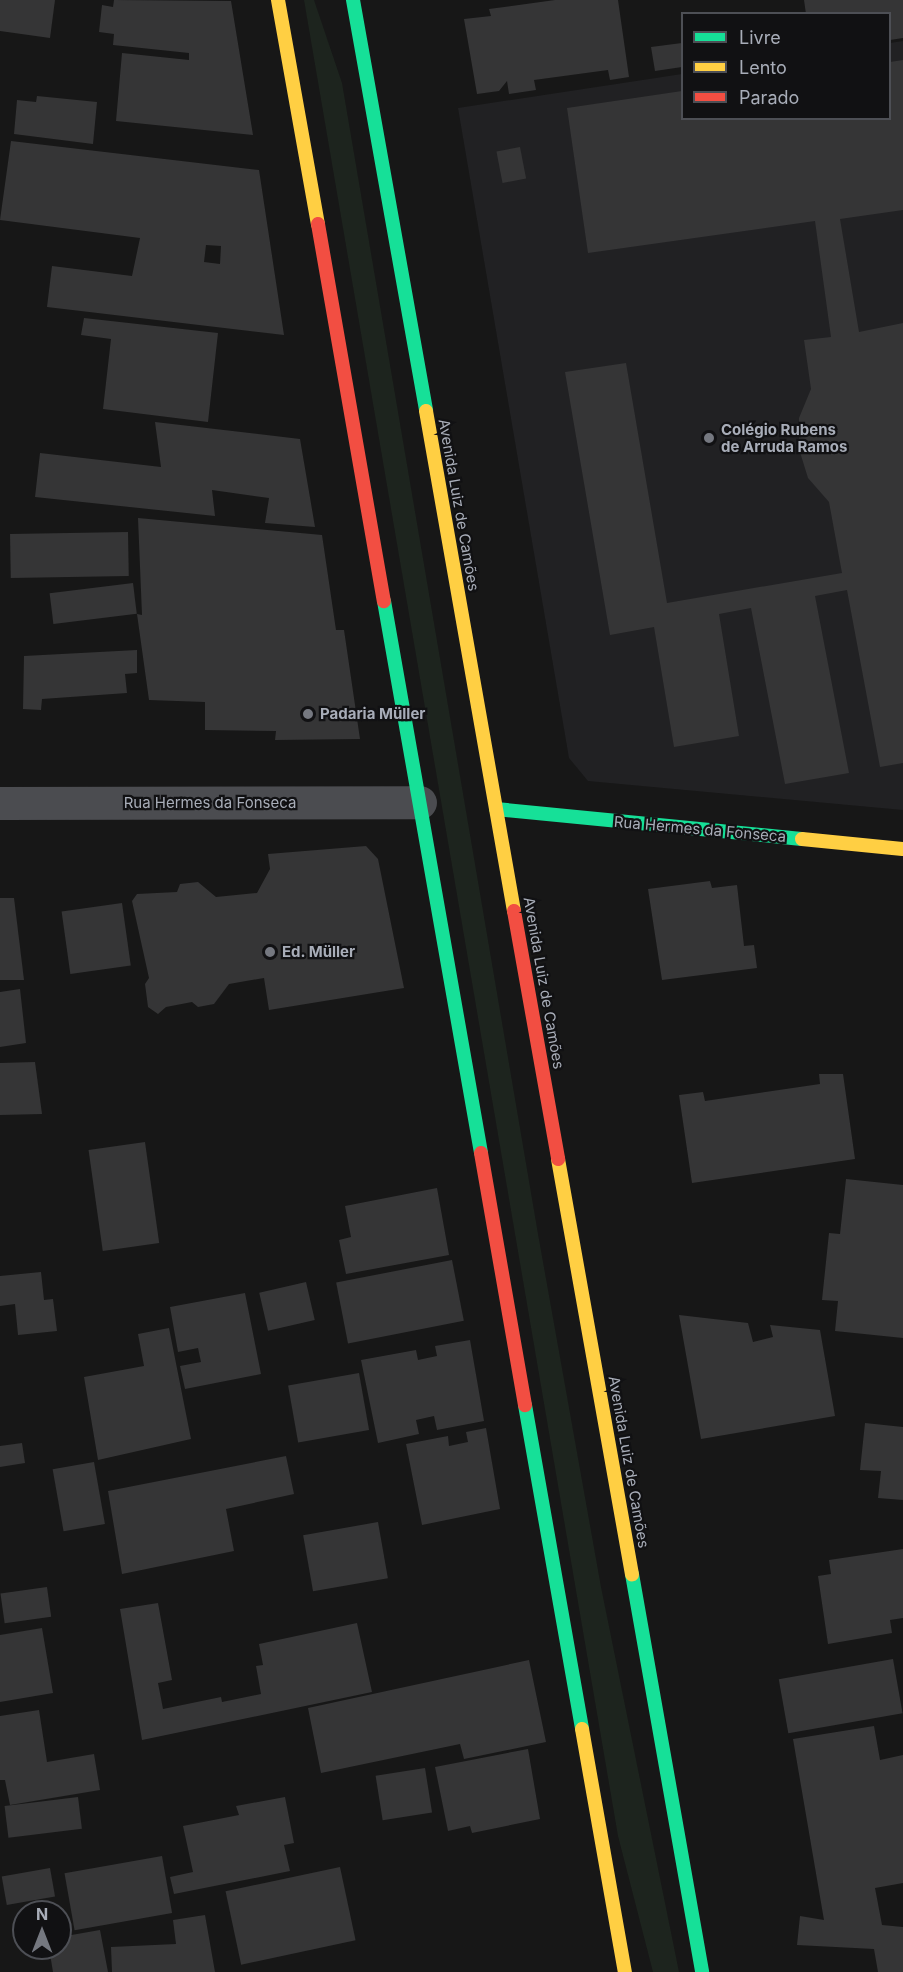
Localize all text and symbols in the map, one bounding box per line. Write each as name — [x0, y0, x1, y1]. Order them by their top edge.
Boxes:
legend — [681, 12, 891, 120]
text: Livre — [739, 27, 781, 48]
text: Lento — [739, 57, 787, 78]
text: Parado — [739, 87, 799, 108]
street label: Avenida Luiz de Camões — [435, 418, 483, 592]
place label: Colégio Rubens de Arruda Ramos — [721, 420, 847, 455]
marker: Colégio Rubens de Arruda Ramos — [702, 431, 716, 445]
place label: Padaria Müller — [320, 705, 425, 723]
marker: Padaria Müller — [301, 707, 315, 721]
street label: Rua Hermes da Fonseca — [124, 794, 296, 812]
street label: Rua Hermes da Fonseca — [613, 813, 787, 845]
street label: Avenida Luiz de Camões — [520, 896, 568, 1070]
place label: Ed. Müller — [282, 943, 356, 961]
marker: Ed. Müller — [263, 945, 277, 959]
street label: Avenida Luiz de Camões — [605, 1375, 653, 1549]
north arrow — [12, 1900, 72, 1960]
text: N — [36, 1904, 48, 1924]

